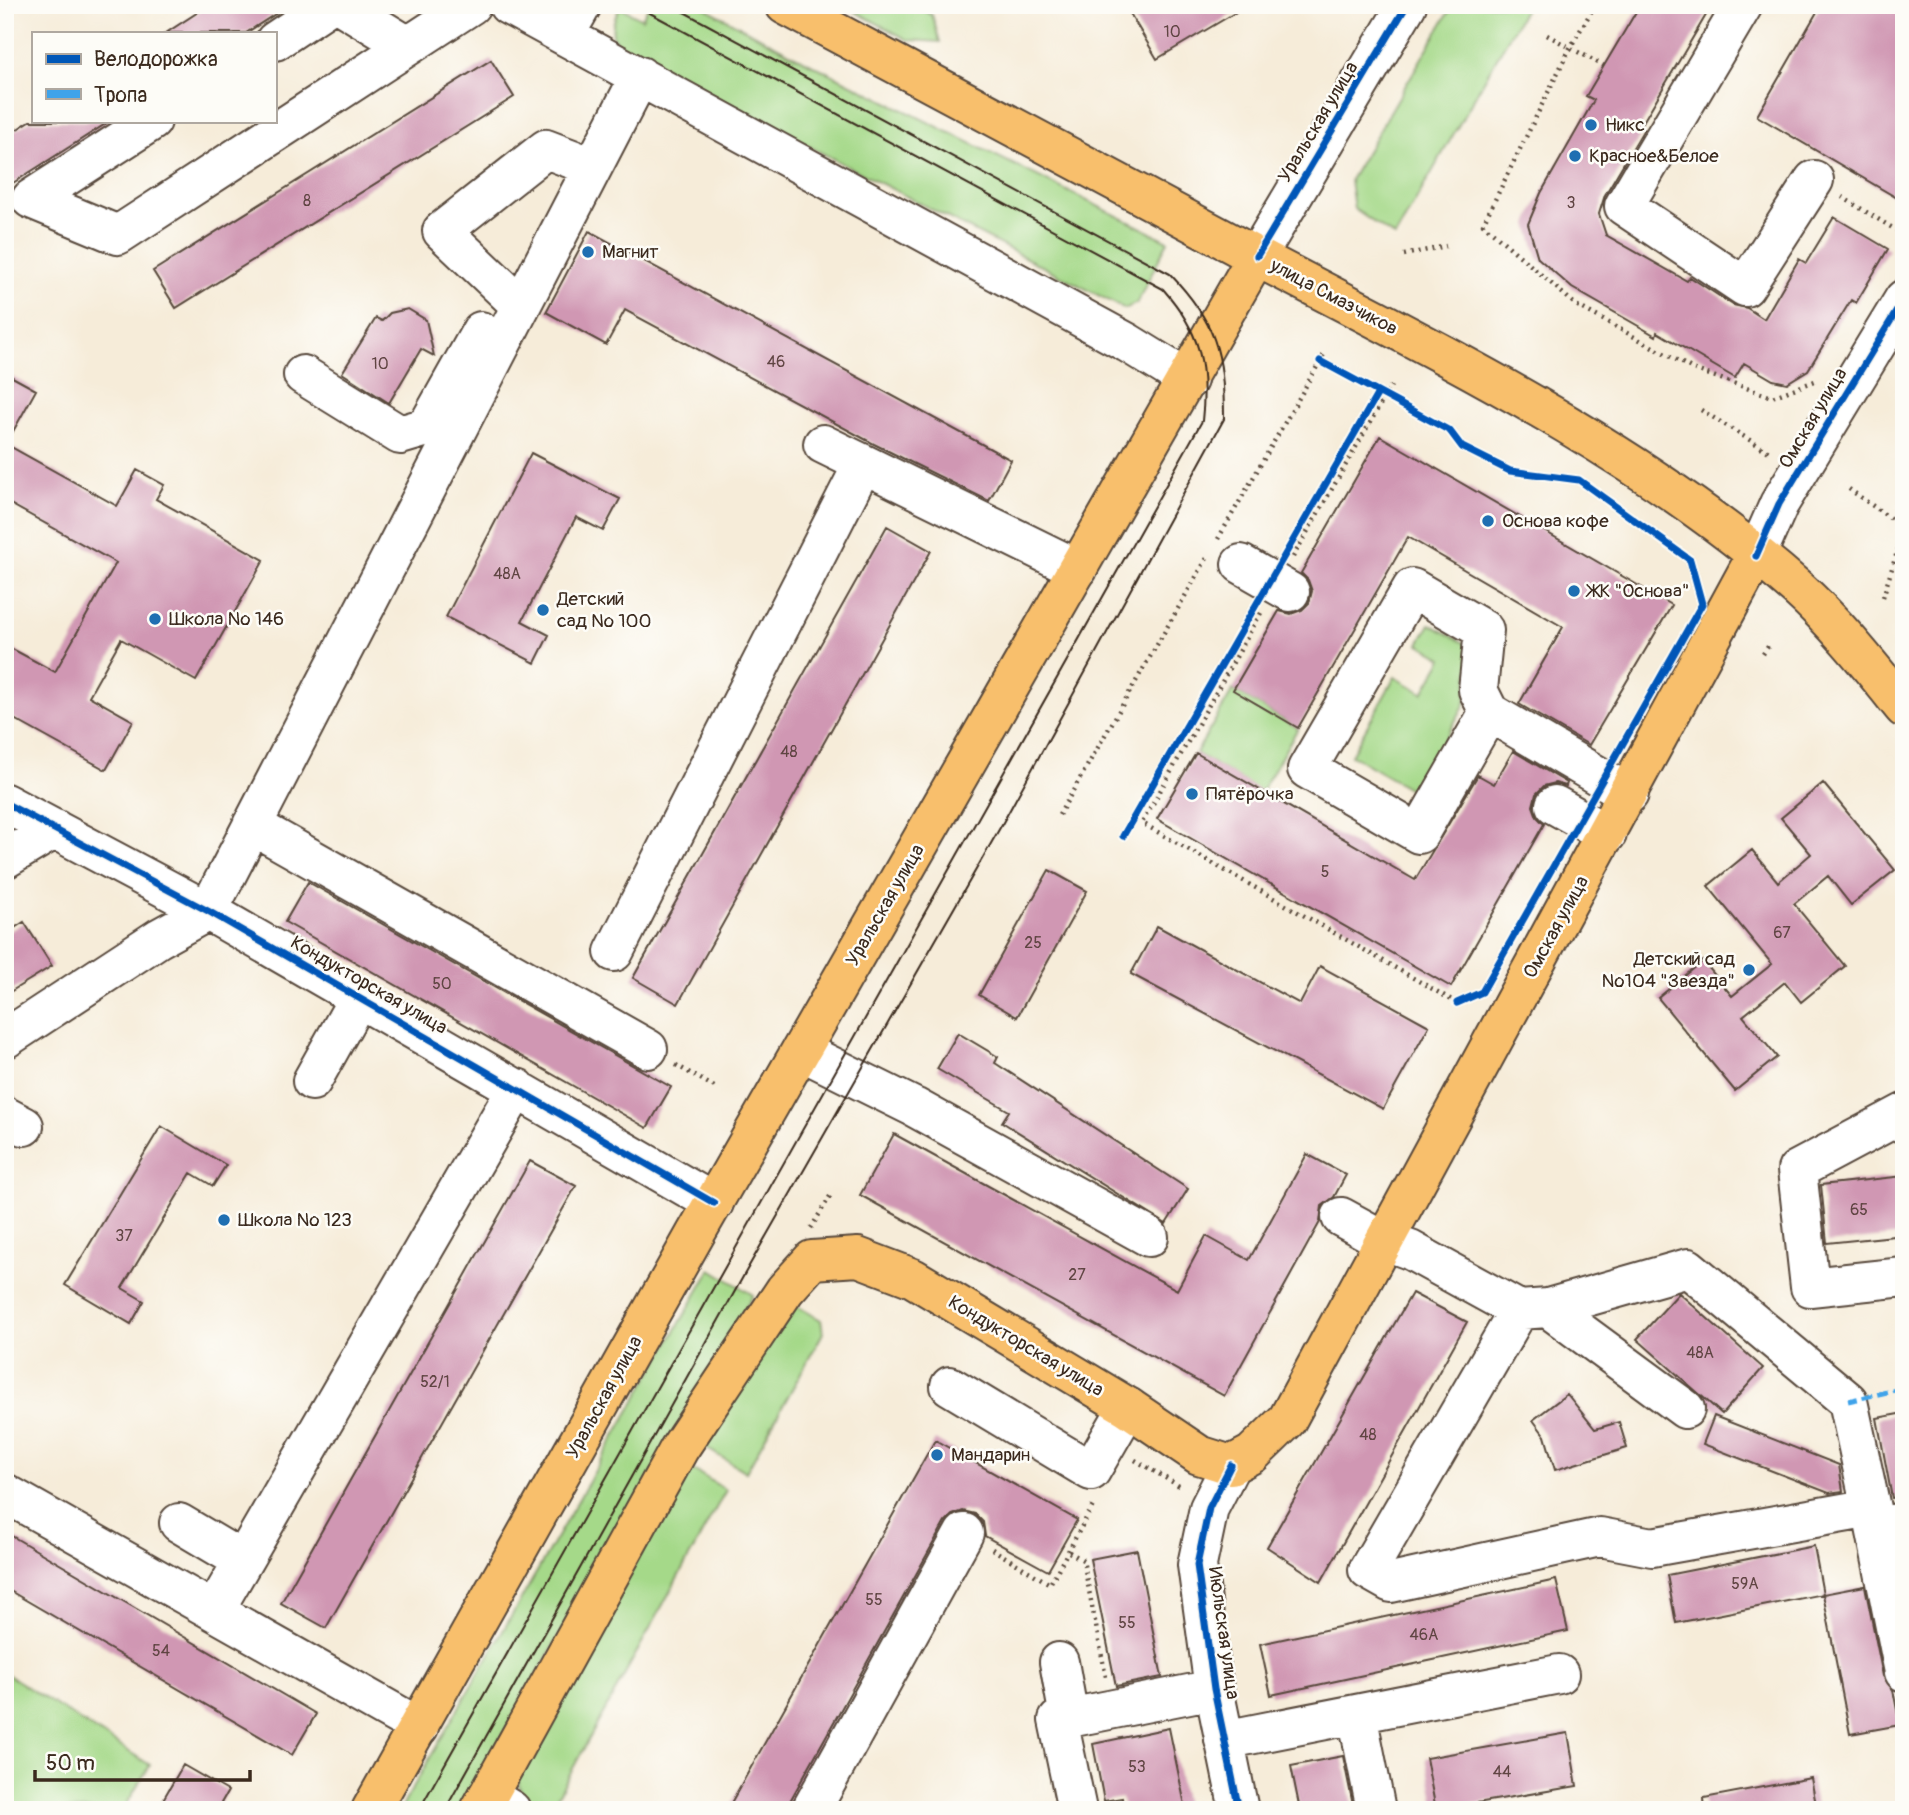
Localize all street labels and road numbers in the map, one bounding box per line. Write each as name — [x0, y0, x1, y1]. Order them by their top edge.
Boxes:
street label: Уральская улица — [1273, 57, 1364, 187]
street label: улица Смазчиков — [1265, 253, 1402, 341]
street label: Омская улица — [1774, 363, 1853, 473]
street label: Уральская улица — [840, 840, 930, 970]
street label: Омская улица — [1518, 872, 1594, 982]
street label: Кондукторская улица — [286, 930, 452, 1040]
street label: Кондукторская улица — [944, 1290, 1108, 1402]
street label: Уральская улица — [560, 1331, 648, 1463]
street label: Июльская улица — [1203, 1565, 1245, 1701]

